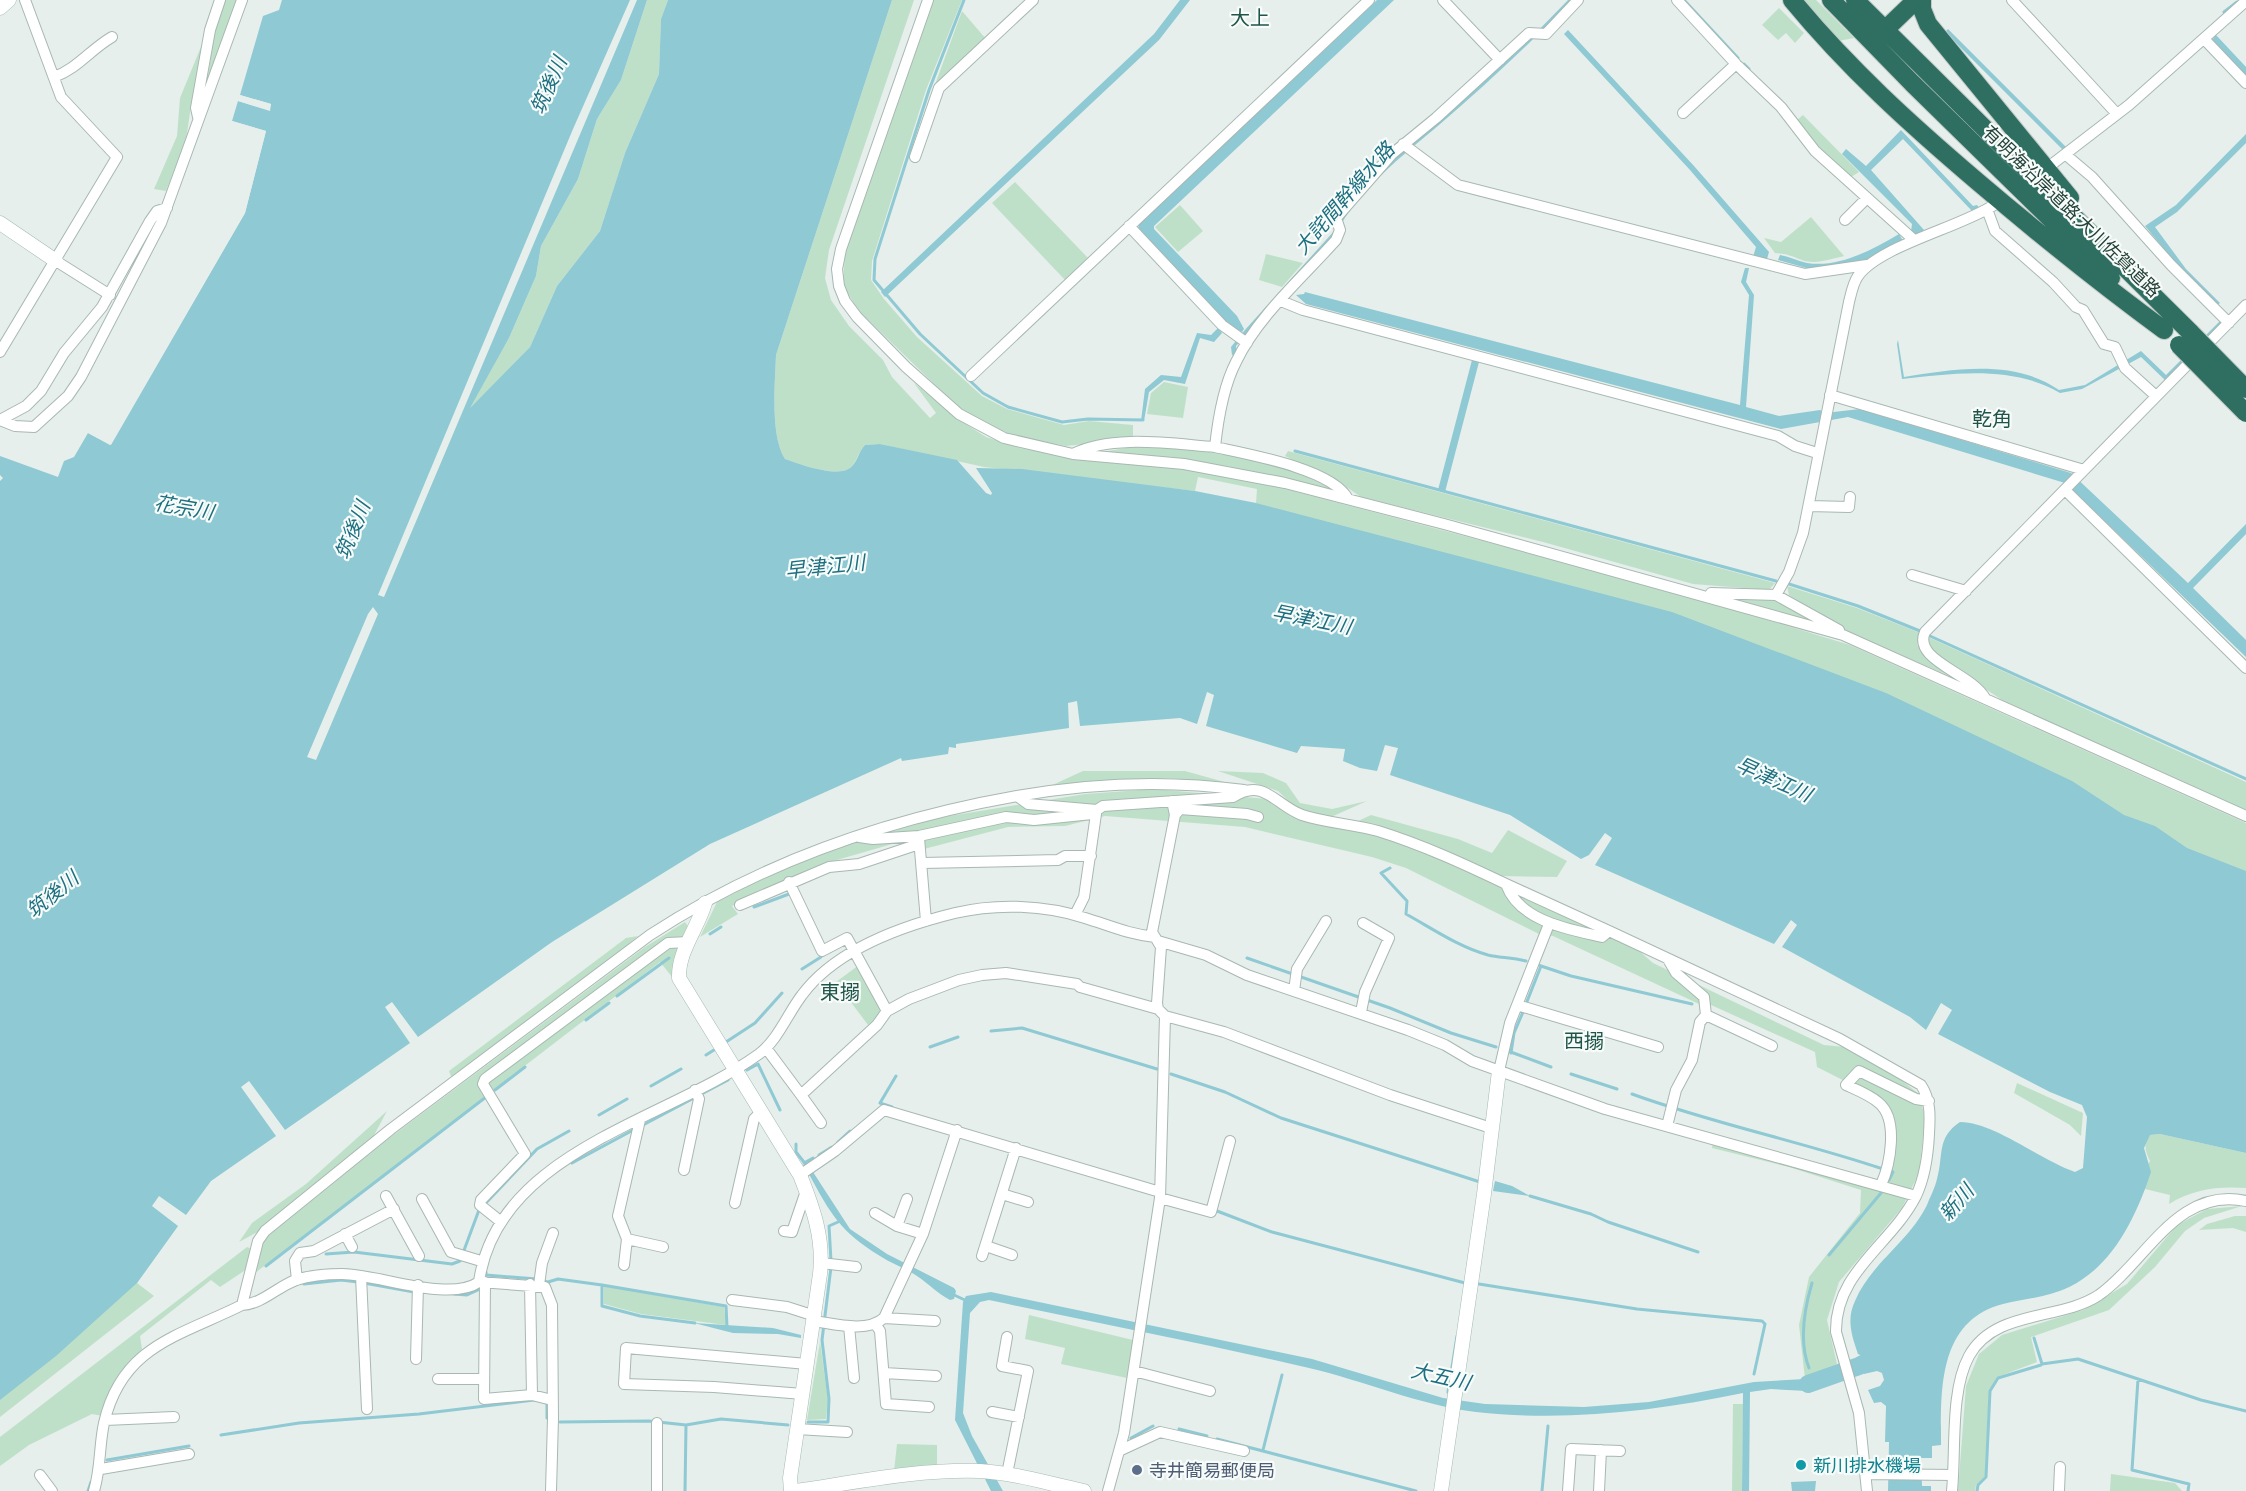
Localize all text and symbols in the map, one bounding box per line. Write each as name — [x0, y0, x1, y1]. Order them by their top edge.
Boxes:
district label: 大上 — [1230, 5, 1270, 30]
water label: 筑後川 — [524, 51, 572, 117]
street label: 有明海沿岸道路;大川佐賀道路 — [1979, 120, 2165, 302]
water label: 大詫間幹線水路 — [1289, 135, 1401, 259]
district label: 乾角 — [1972, 406, 2012, 431]
water label: 花宗川 — [152, 489, 218, 525]
water label: 筑後川 — [329, 496, 376, 562]
water label: 早津江川 — [784, 549, 868, 583]
water label: 早津江川 — [1270, 599, 1356, 639]
water label: 早津江川 — [1732, 751, 1817, 808]
water label: 筑後川 — [21, 864, 85, 923]
district label: 東搦 — [820, 979, 860, 1004]
district label: 西搦 — [1564, 1028, 1604, 1053]
water label: 新川 — [1933, 1177, 1980, 1225]
water label: 大五川 — [1409, 1357, 1475, 1395]
place label: 新川排水機場 — [1813, 1454, 1921, 1477]
marker: 新川排水機場 — [1794, 1458, 1808, 1472]
place label: 寺井簡易郵便局 — [1149, 1459, 1275, 1482]
marker: 寺井簡易郵便局 — [1130, 1463, 1144, 1477]

